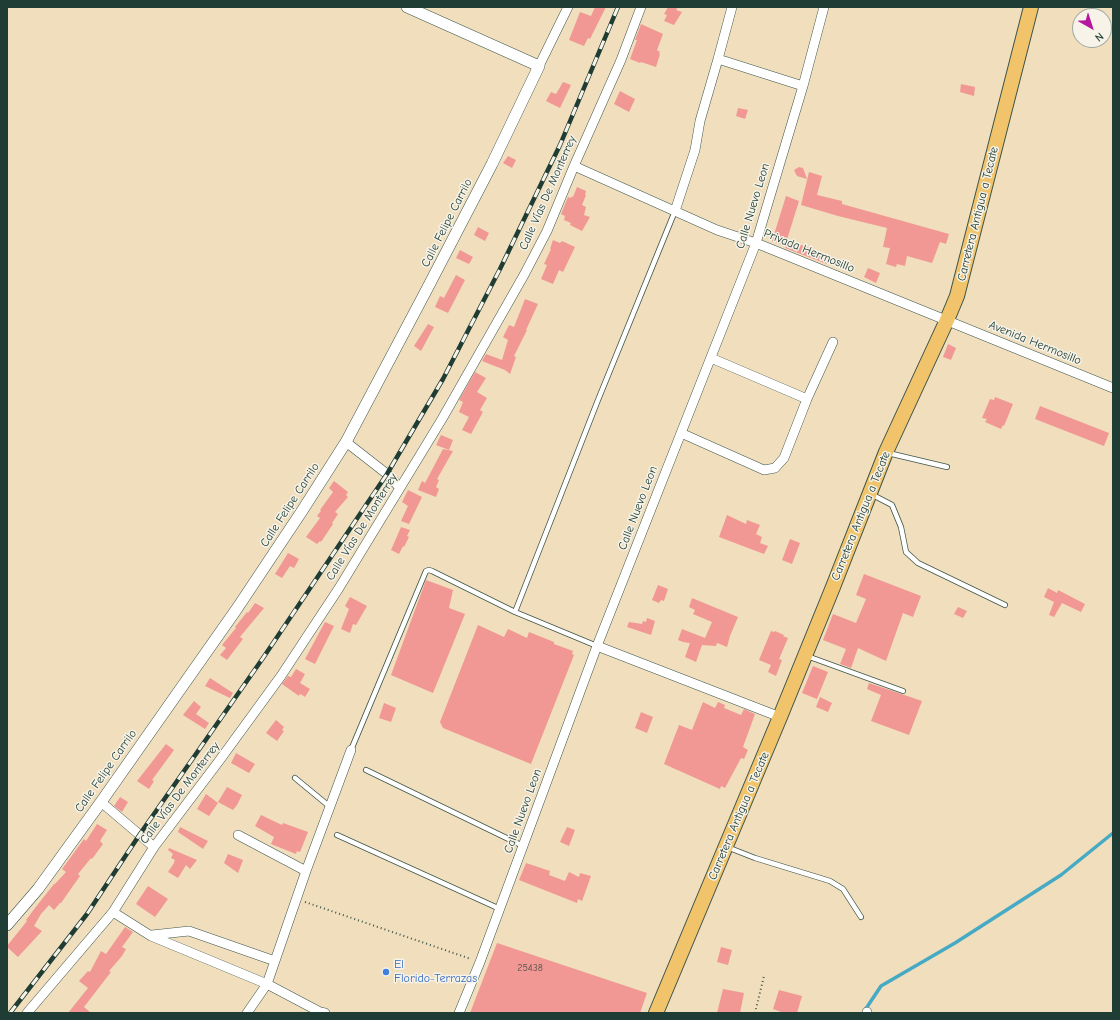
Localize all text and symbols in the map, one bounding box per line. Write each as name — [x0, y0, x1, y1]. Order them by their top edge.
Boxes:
north arrow — [1072, 8, 1112, 48]
text: N — [1092, 30, 1106, 44]
street label: Calle Vías De Monterrey — [516, 134, 580, 252]
street label: Carretera Antigua a Tecate — [954, 145, 1002, 283]
street label: Calle Nuevo Leon — [733, 161, 773, 251]
street label: Calle Felipe Carrilo — [418, 176, 476, 270]
street label: Privada Hermosillo — [761, 226, 857, 276]
street label: Avenida Hermosillo — [987, 318, 1083, 368]
street label: Carretera Antigua a Tecate — [829, 449, 893, 583]
street label: Calle Felipe Carrilo — [257, 460, 323, 550]
street label: Calle Nuevo Leon — [615, 464, 661, 552]
street label: Calle Vías De Monterrey — [323, 471, 401, 583]
street label: Calle Felipe Carrilo — [72, 727, 140, 815]
street label: Calle Vías De Monterrey — [137, 739, 223, 847]
street label: Carretera Antigua a Tecate — [705, 750, 773, 882]
street label: Calle Nuevo Leon — [501, 767, 545, 855]
place label: El Florido-Terrazas — [394, 958, 477, 986]
house number: 25438 — [517, 962, 543, 974]
marker: El Florido-Terrazas — [381, 967, 391, 977]

